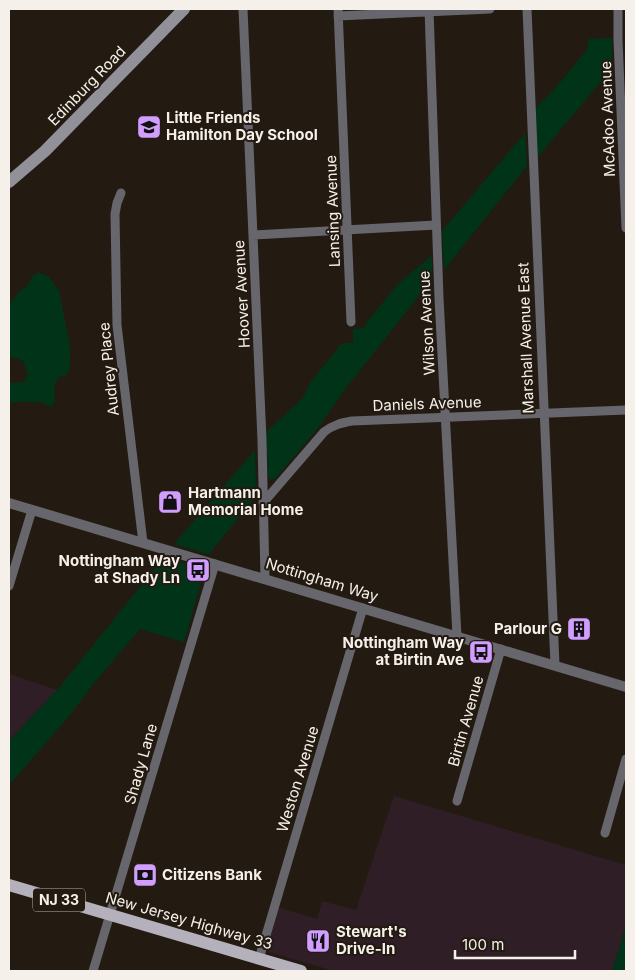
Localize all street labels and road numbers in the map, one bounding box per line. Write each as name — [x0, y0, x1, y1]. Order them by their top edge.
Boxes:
street label: Edinburg Road — [44, 42, 130, 130]
street label: McAdoo Avenue — [596, 61, 619, 177]
street label: Lansing Avenue — [321, 155, 344, 267]
street label: Hoover Avenue — [229, 239, 254, 349]
street label: Marshall Avenue East — [513, 262, 538, 414]
street label: Wilson Avenue — [414, 270, 439, 376]
street label: Audrey Place — [94, 321, 123, 417]
street label: Daniels Avenue — [372, 392, 482, 415]
street label: Nottingham Way — [264, 553, 381, 606]
street label: Birtin Avenue — [443, 673, 488, 768]
street label: Shady Lane — [120, 721, 161, 807]
street label: Weston Avenue — [272, 723, 323, 834]
road number: NJ 33 — [33, 888, 85, 912]
street label: New Jersey Highway 33 — [103, 888, 275, 953]

